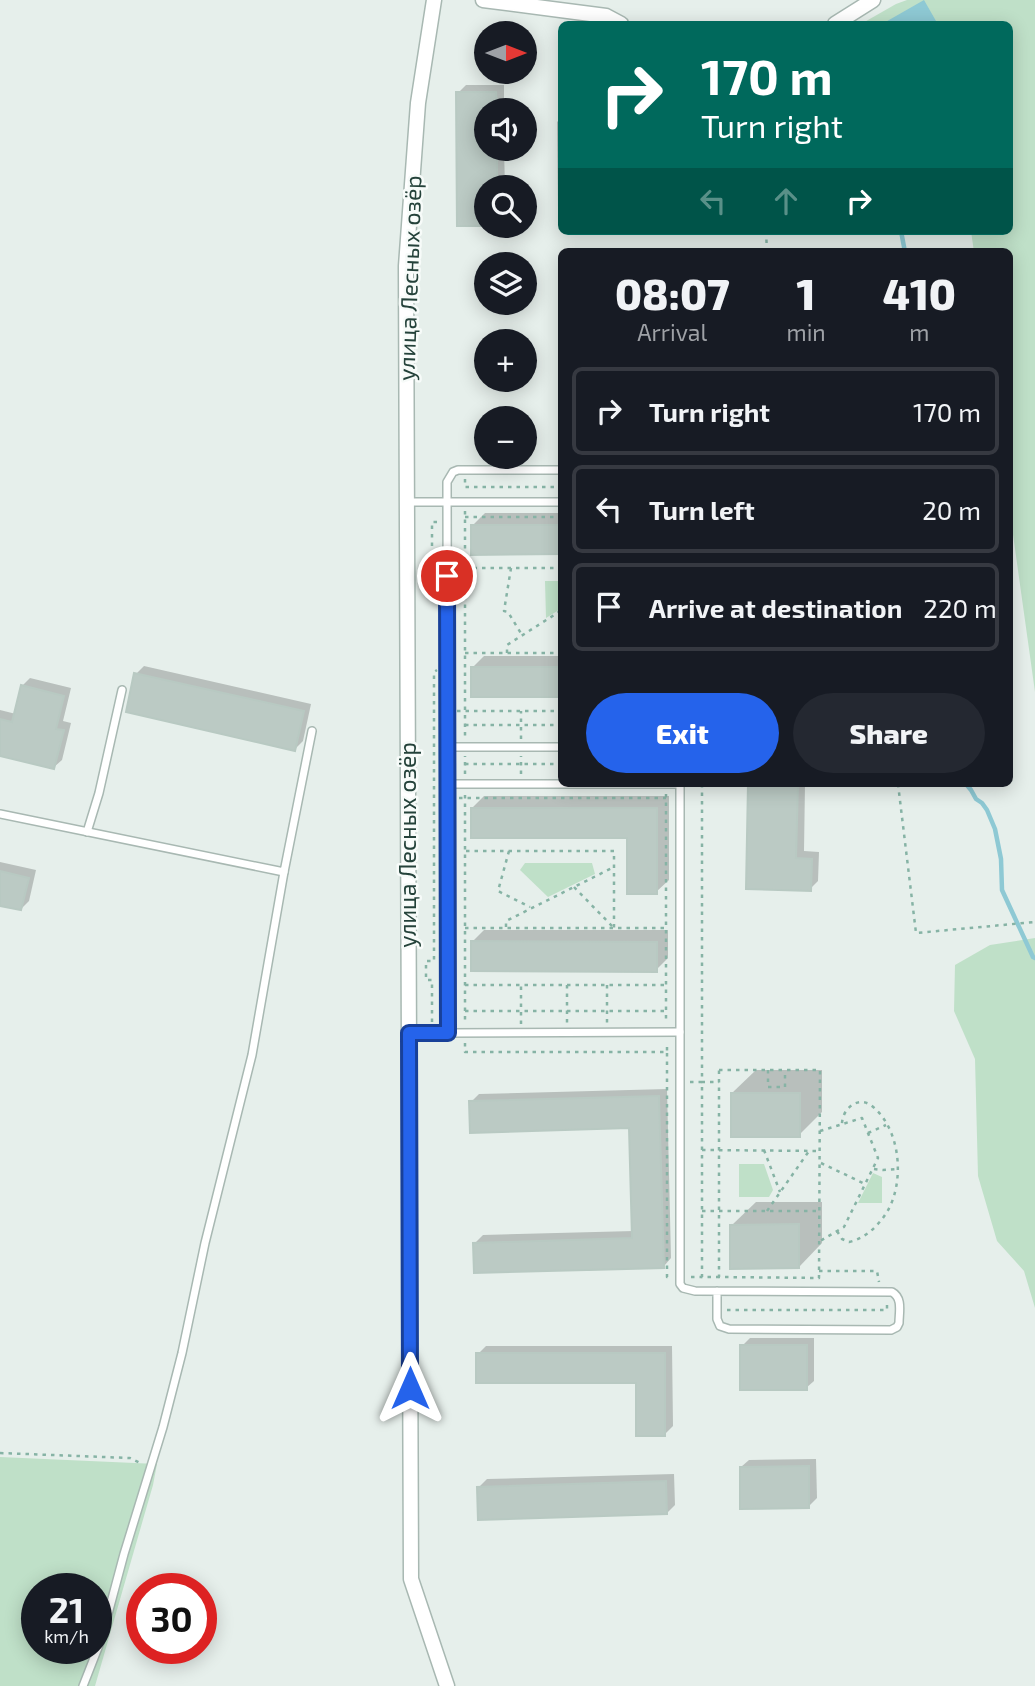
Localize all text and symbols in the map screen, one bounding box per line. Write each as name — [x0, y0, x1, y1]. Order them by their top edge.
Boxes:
north arrow — [474, 21, 537, 84]
map controls — [474, 21, 537, 469]
text: 170 m — [701, 46, 833, 105]
icon: right — [586, 49, 677, 140]
button: sound — [474, 98, 537, 161]
text: Turn right — [701, 106, 843, 144]
street label: улица Лесных озёр — [391, 175, 428, 381]
button: search — [474, 175, 537, 238]
icon: left — [694, 182, 732, 220]
icon: ahead — [767, 182, 805, 220]
icon: right — [840, 182, 878, 220]
button: layers — [474, 252, 537, 315]
text: 08:07 — [615, 268, 730, 318]
text: 1 — [797, 268, 816, 318]
text: 410 — [883, 268, 956, 318]
text: Arrival — [637, 318, 707, 346]
text: min — [786, 318, 826, 346]
text: m — [909, 318, 929, 346]
button: + — [474, 329, 537, 392]
icon: right — [590, 392, 628, 430]
text: Turn right — [649, 396, 770, 427]
text: 170 m — [913, 396, 981, 427]
button: − — [474, 406, 537, 469]
icon: left — [590, 490, 628, 528]
text: Turn left — [649, 494, 755, 525]
text: 20 m — [922, 494, 981, 525]
pin — [417, 546, 477, 606]
icon: arrive — [428, 557, 466, 595]
icon: arrive — [590, 588, 628, 626]
text: Arrive at destination — [649, 592, 902, 623]
text: 220 m — [923, 592, 997, 623]
button: Exit — [586, 693, 779, 773]
button: Share — [793, 693, 985, 773]
street label: улица Лесных озёр — [393, 742, 422, 948]
position arrow — [373, 1351, 447, 1425]
speed limit sign: 30 — [126, 1573, 217, 1664]
text: 21 — [49, 1588, 84, 1630]
text: km/h — [44, 1625, 89, 1647]

